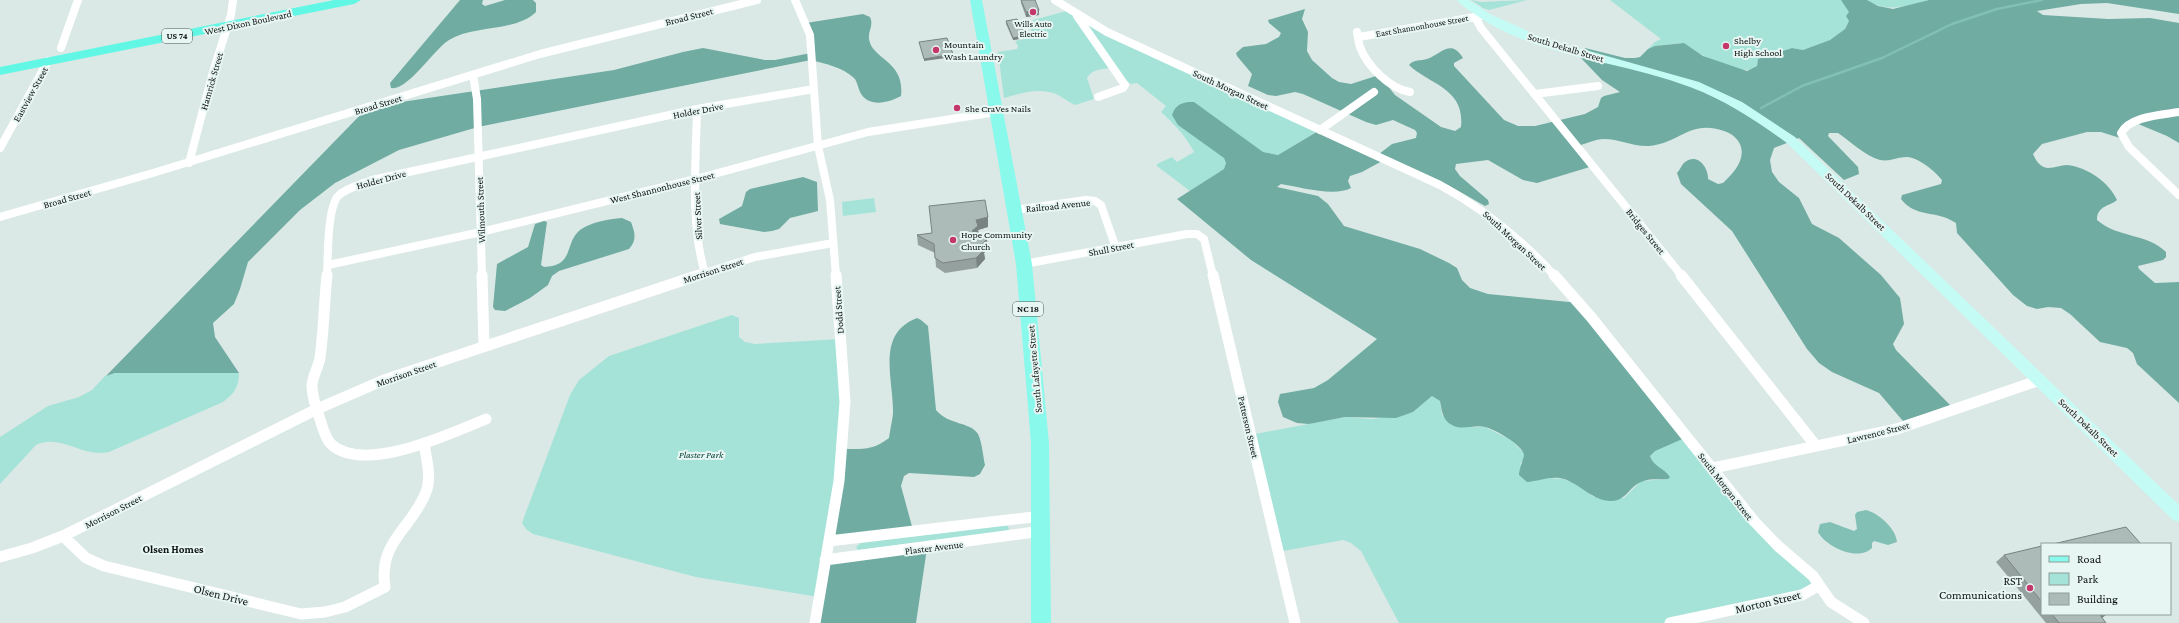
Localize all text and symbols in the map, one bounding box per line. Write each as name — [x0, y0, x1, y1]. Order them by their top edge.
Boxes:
street label: Broad Street — [664, 5, 715, 28]
marker: Wills Auto Electric — [1028, 7, 1038, 17]
street label: West Dixon Boulevard — [204, 8, 293, 37]
street label: East Shannonhouse Street — [1375, 13, 1470, 39]
place label: Wills Auto Electric — [1014, 19, 1052, 39]
road number: US 74 — [162, 29, 192, 43]
street label: South Dekalb Street — [1526, 31, 1606, 64]
place label: Shelby High School — [1734, 35, 1782, 58]
place label: Mountain Wash Laundry — [944, 39, 1003, 62]
marker: Shelby High School — [1721, 41, 1731, 51]
marker: Mountain Wash Laundry — [931, 45, 941, 55]
street label: Hamrick Street — [198, 50, 225, 111]
street label: Eastview Street — [11, 64, 50, 124]
street label: South Morgan Street — [1191, 67, 1271, 112]
street label: Broad Street — [353, 92, 404, 117]
street label: Holder Drive — [672, 100, 725, 121]
marker: She CraVes Nails — [952, 103, 962, 113]
place label: She CraVes Nails — [965, 103, 1031, 114]
street label: Holder Drive — [355, 167, 408, 191]
street label: West Shannonhouse Street — [609, 169, 716, 206]
street label: South Dekalb Street — [1823, 170, 1888, 233]
street label: Wilmouth Street — [474, 176, 487, 243]
street label: Broad Street — [42, 186, 93, 211]
street label: Silver Street — [691, 191, 704, 240]
street label: Railroad Avenue — [1025, 197, 1091, 214]
street label: Bridges Street — [1624, 206, 1668, 257]
street label: South Morgan Street — [1481, 208, 1549, 273]
place label: Hope Community Church — [961, 229, 1032, 252]
marker: Hope Community Church — [948, 235, 958, 245]
street label: Shull Street — [1088, 239, 1135, 258]
street label: Morrison Street — [682, 255, 745, 285]
street label: Dodd Street — [831, 285, 846, 334]
road number: NC 18 — [1013, 302, 1043, 316]
street label: South Lafayette Street — [1025, 324, 1044, 413]
street label: Morrison Street — [375, 358, 438, 389]
street label: Patterson Street — [1236, 395, 1261, 460]
street label: South Dekalb Street — [2056, 396, 2121, 459]
street label: Lawrence Street — [1846, 419, 1911, 446]
park label: Plaster Park — [679, 449, 724, 460]
street label: South Morgan Street — [1696, 451, 1756, 523]
street label: Morrison Street — [83, 492, 144, 531]
street label: Plaster Avenue — [904, 538, 964, 557]
district label: Olsen Homes — [143, 543, 204, 555]
legend — [2041, 543, 2171, 615]
text: Road — [2077, 552, 2102, 566]
text: Park — [2077, 572, 2099, 586]
place label: RST Communications — [1939, 574, 2022, 602]
street label: Olsen Drive — [192, 581, 250, 609]
marker: RST Communications — [2025, 583, 2035, 593]
street label: Morton Street — [1734, 587, 1803, 616]
text: Building — [2077, 592, 2118, 606]

